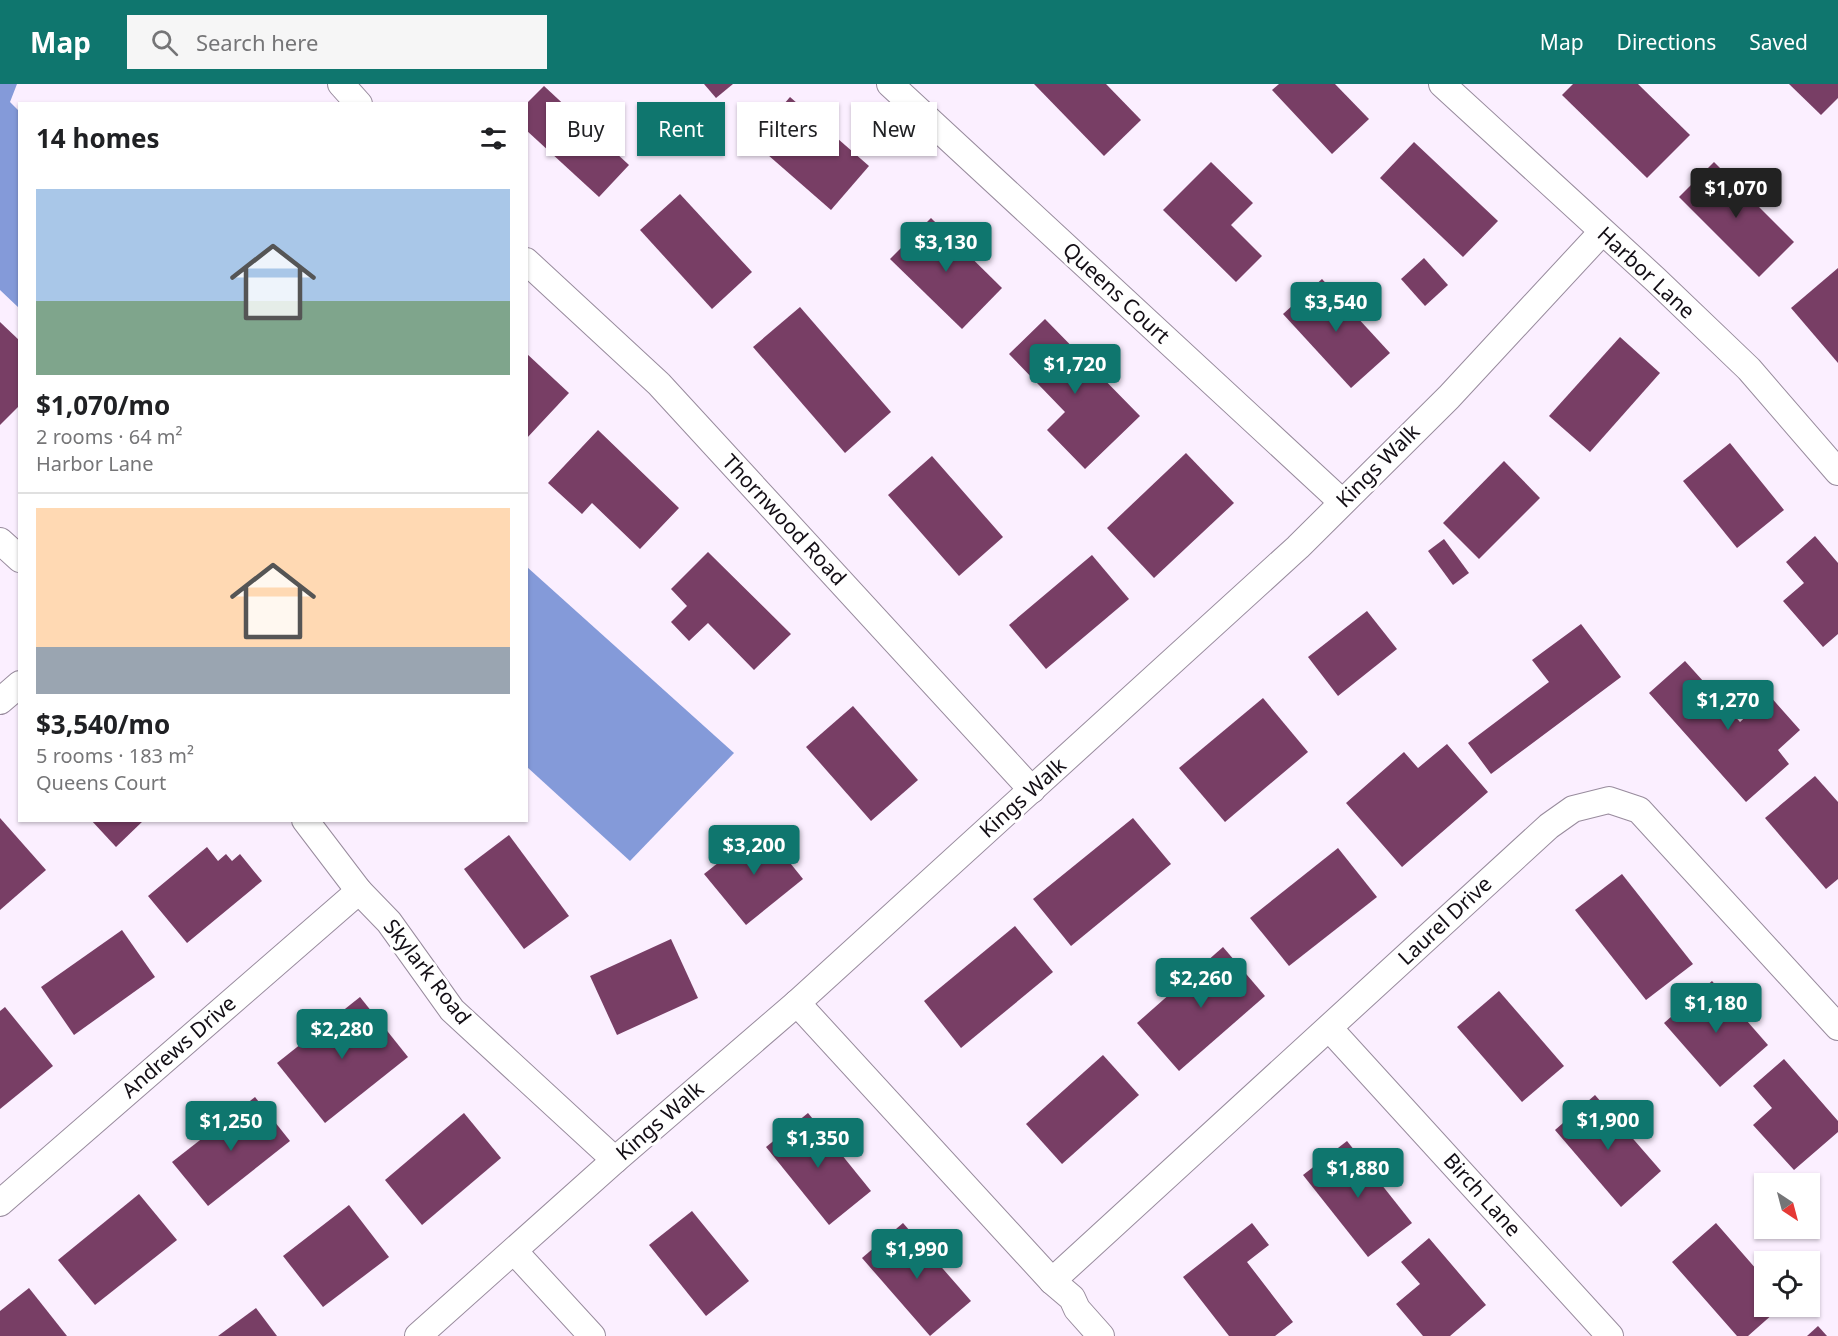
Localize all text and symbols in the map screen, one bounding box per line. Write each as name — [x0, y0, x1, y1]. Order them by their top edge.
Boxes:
search box — [127, 15, 547, 69]
text: Map — [30, 23, 91, 61]
icon: search — [148, 26, 181, 59]
text: Search here — [196, 27, 318, 57]
text: Map — [1540, 28, 1584, 56]
text: Directions — [1617, 28, 1716, 56]
text: Saved — [1749, 28, 1808, 56]
chip: Buy — [546, 102, 625, 156]
chip: Rent — [637, 102, 725, 156]
chip: Filters — [737, 102, 839, 156]
chip: New — [851, 102, 937, 156]
text: 14 homes — [36, 120, 160, 156]
icon: filters — [477, 122, 510, 155]
pin: $1,070 — [1687, 168, 1785, 219]
text: $1,070 — [1705, 174, 1767, 201]
street label: Harbor Lane — [1592, 220, 1701, 325]
pin: $3,130 — [897, 222, 995, 273]
icon: home — [219, 228, 327, 336]
text: $3,130 — [915, 228, 977, 255]
street label: Queens Court — [1057, 235, 1177, 349]
pin: $3,540 — [1287, 282, 1385, 333]
text: $3,540 — [1305, 288, 1367, 315]
pin: $1,720 — [1026, 344, 1124, 395]
text: $1,720 — [1044, 350, 1106, 377]
text: $1,070/mo — [36, 387, 170, 423]
street label: Kings Walk — [1329, 417, 1426, 513]
text: 2 rooms · 64 m² — [36, 423, 183, 450]
street label: Thornwood Road — [717, 448, 853, 591]
text: Harbor Lane — [36, 450, 154, 477]
icon: home — [219, 547, 327, 655]
pin: $1,270 — [1679, 680, 1777, 731]
text: $1,270 — [1697, 686, 1759, 713]
text: $3,540/mo — [36, 706, 170, 742]
text: 5 rooms · 183 m² — [36, 742, 194, 769]
street label: Kings Walk — [973, 750, 1072, 844]
text: Queens Court — [36, 769, 166, 796]
pin: $3,200 — [705, 825, 803, 876]
text: $3,200 — [723, 831, 785, 858]
street label: Laurel Drive — [1391, 870, 1497, 971]
street label: Skylark Road — [378, 913, 478, 1030]
pin: $2,260 — [1152, 958, 1250, 1009]
text: $2,260 — [1170, 964, 1232, 991]
pin: $1,180 — [1667, 983, 1765, 1034]
street label: Andrews Drive — [115, 989, 241, 1104]
text: $1,180 — [1685, 989, 1747, 1016]
pin: $2,280 — [293, 1009, 391, 1060]
text: $2,280 — [311, 1015, 373, 1042]
street label: Kings Walk — [610, 1074, 710, 1166]
pin: $1,900 — [1559, 1100, 1657, 1151]
pin: $1,250 — [182, 1101, 280, 1152]
text: $1,900 — [1577, 1106, 1639, 1133]
text: $1,250 — [200, 1107, 262, 1134]
pin: $1,350 — [769, 1118, 867, 1169]
text: $1,350 — [787, 1124, 849, 1151]
street label: Birch Lane — [1438, 1147, 1528, 1242]
pin: $1,880 — [1309, 1148, 1407, 1199]
text: $1,880 — [1327, 1154, 1389, 1181]
north arrow — [1754, 1173, 1820, 1239]
map controls — [1754, 1173, 1820, 1317]
pin: $1,990 — [868, 1229, 966, 1280]
text: $1,990 — [886, 1235, 948, 1262]
button: locate — [1754, 1251, 1820, 1317]

